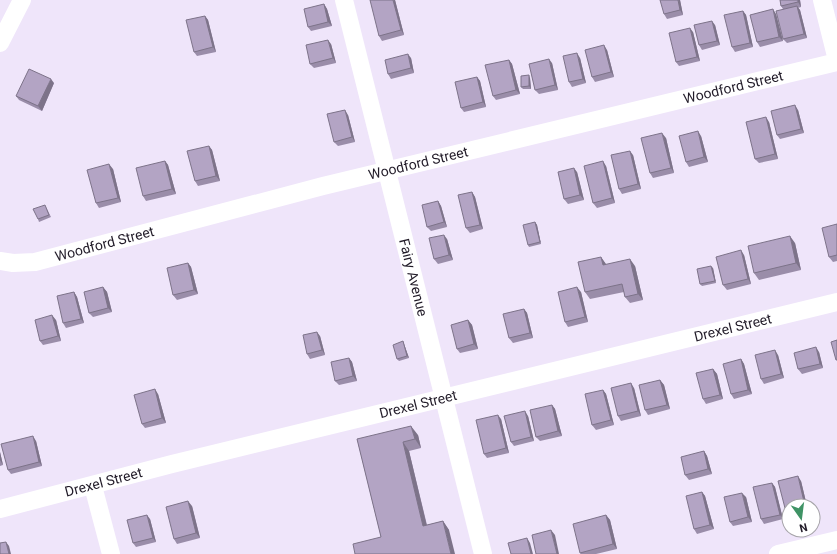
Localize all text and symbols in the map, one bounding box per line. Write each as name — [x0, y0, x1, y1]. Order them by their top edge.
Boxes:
street label: Woodford Street — [682, 67, 785, 107]
street label: Woodford Street — [367, 143, 470, 183]
street label: Woodford Street — [53, 223, 156, 264]
street label: Fairy Avenue — [396, 237, 431, 318]
street label: Drexel Street — [692, 310, 774, 345]
street label: Drexel Street — [378, 387, 459, 421]
street label: Drexel Street — [63, 464, 144, 500]
north arrow — [781, 498, 821, 538]
text: N — [798, 520, 809, 535]

